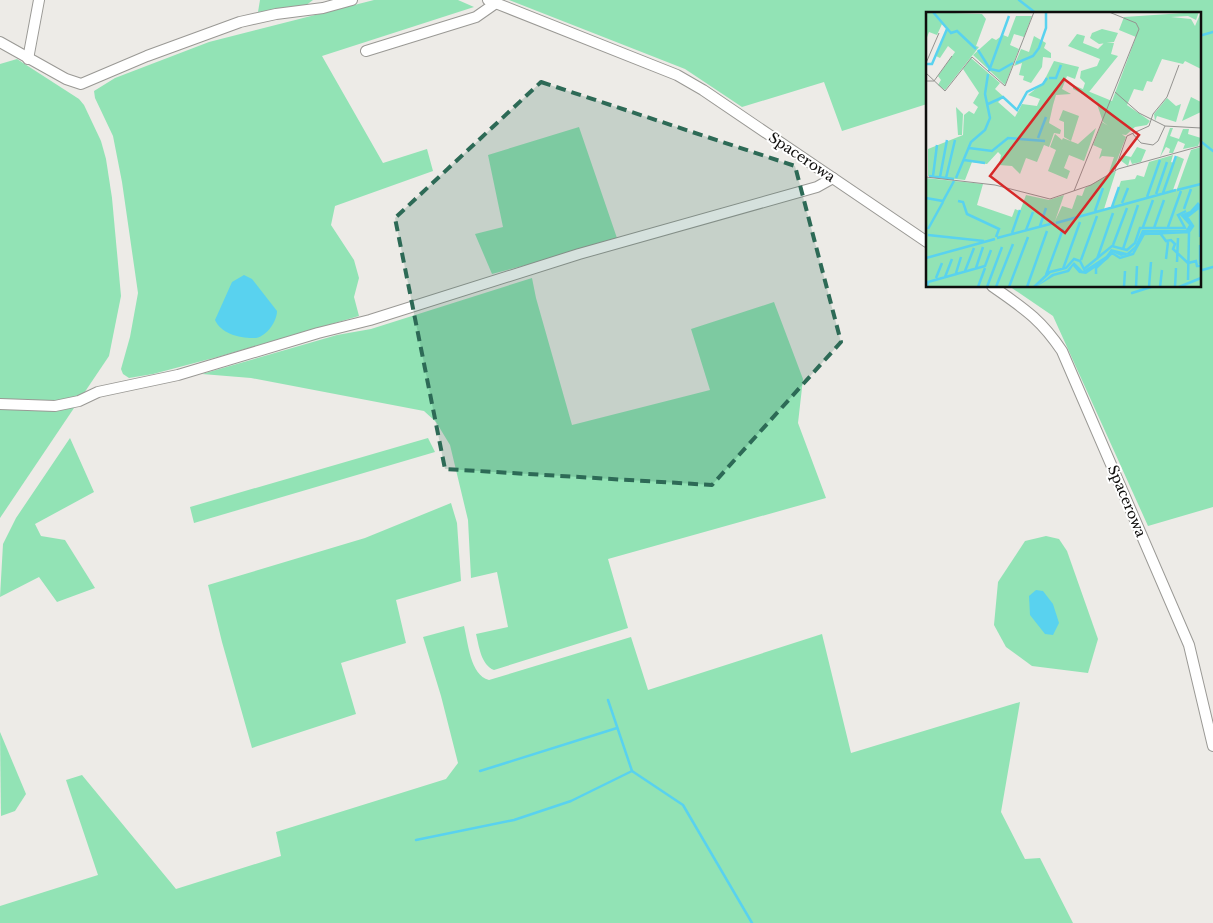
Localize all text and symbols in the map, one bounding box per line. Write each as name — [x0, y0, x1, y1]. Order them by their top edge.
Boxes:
inset map — [926, 12, 1200, 288]
street label: Spacerowa — [765, 128, 839, 186]
street label: Spacerowa — [1104, 462, 1150, 540]

